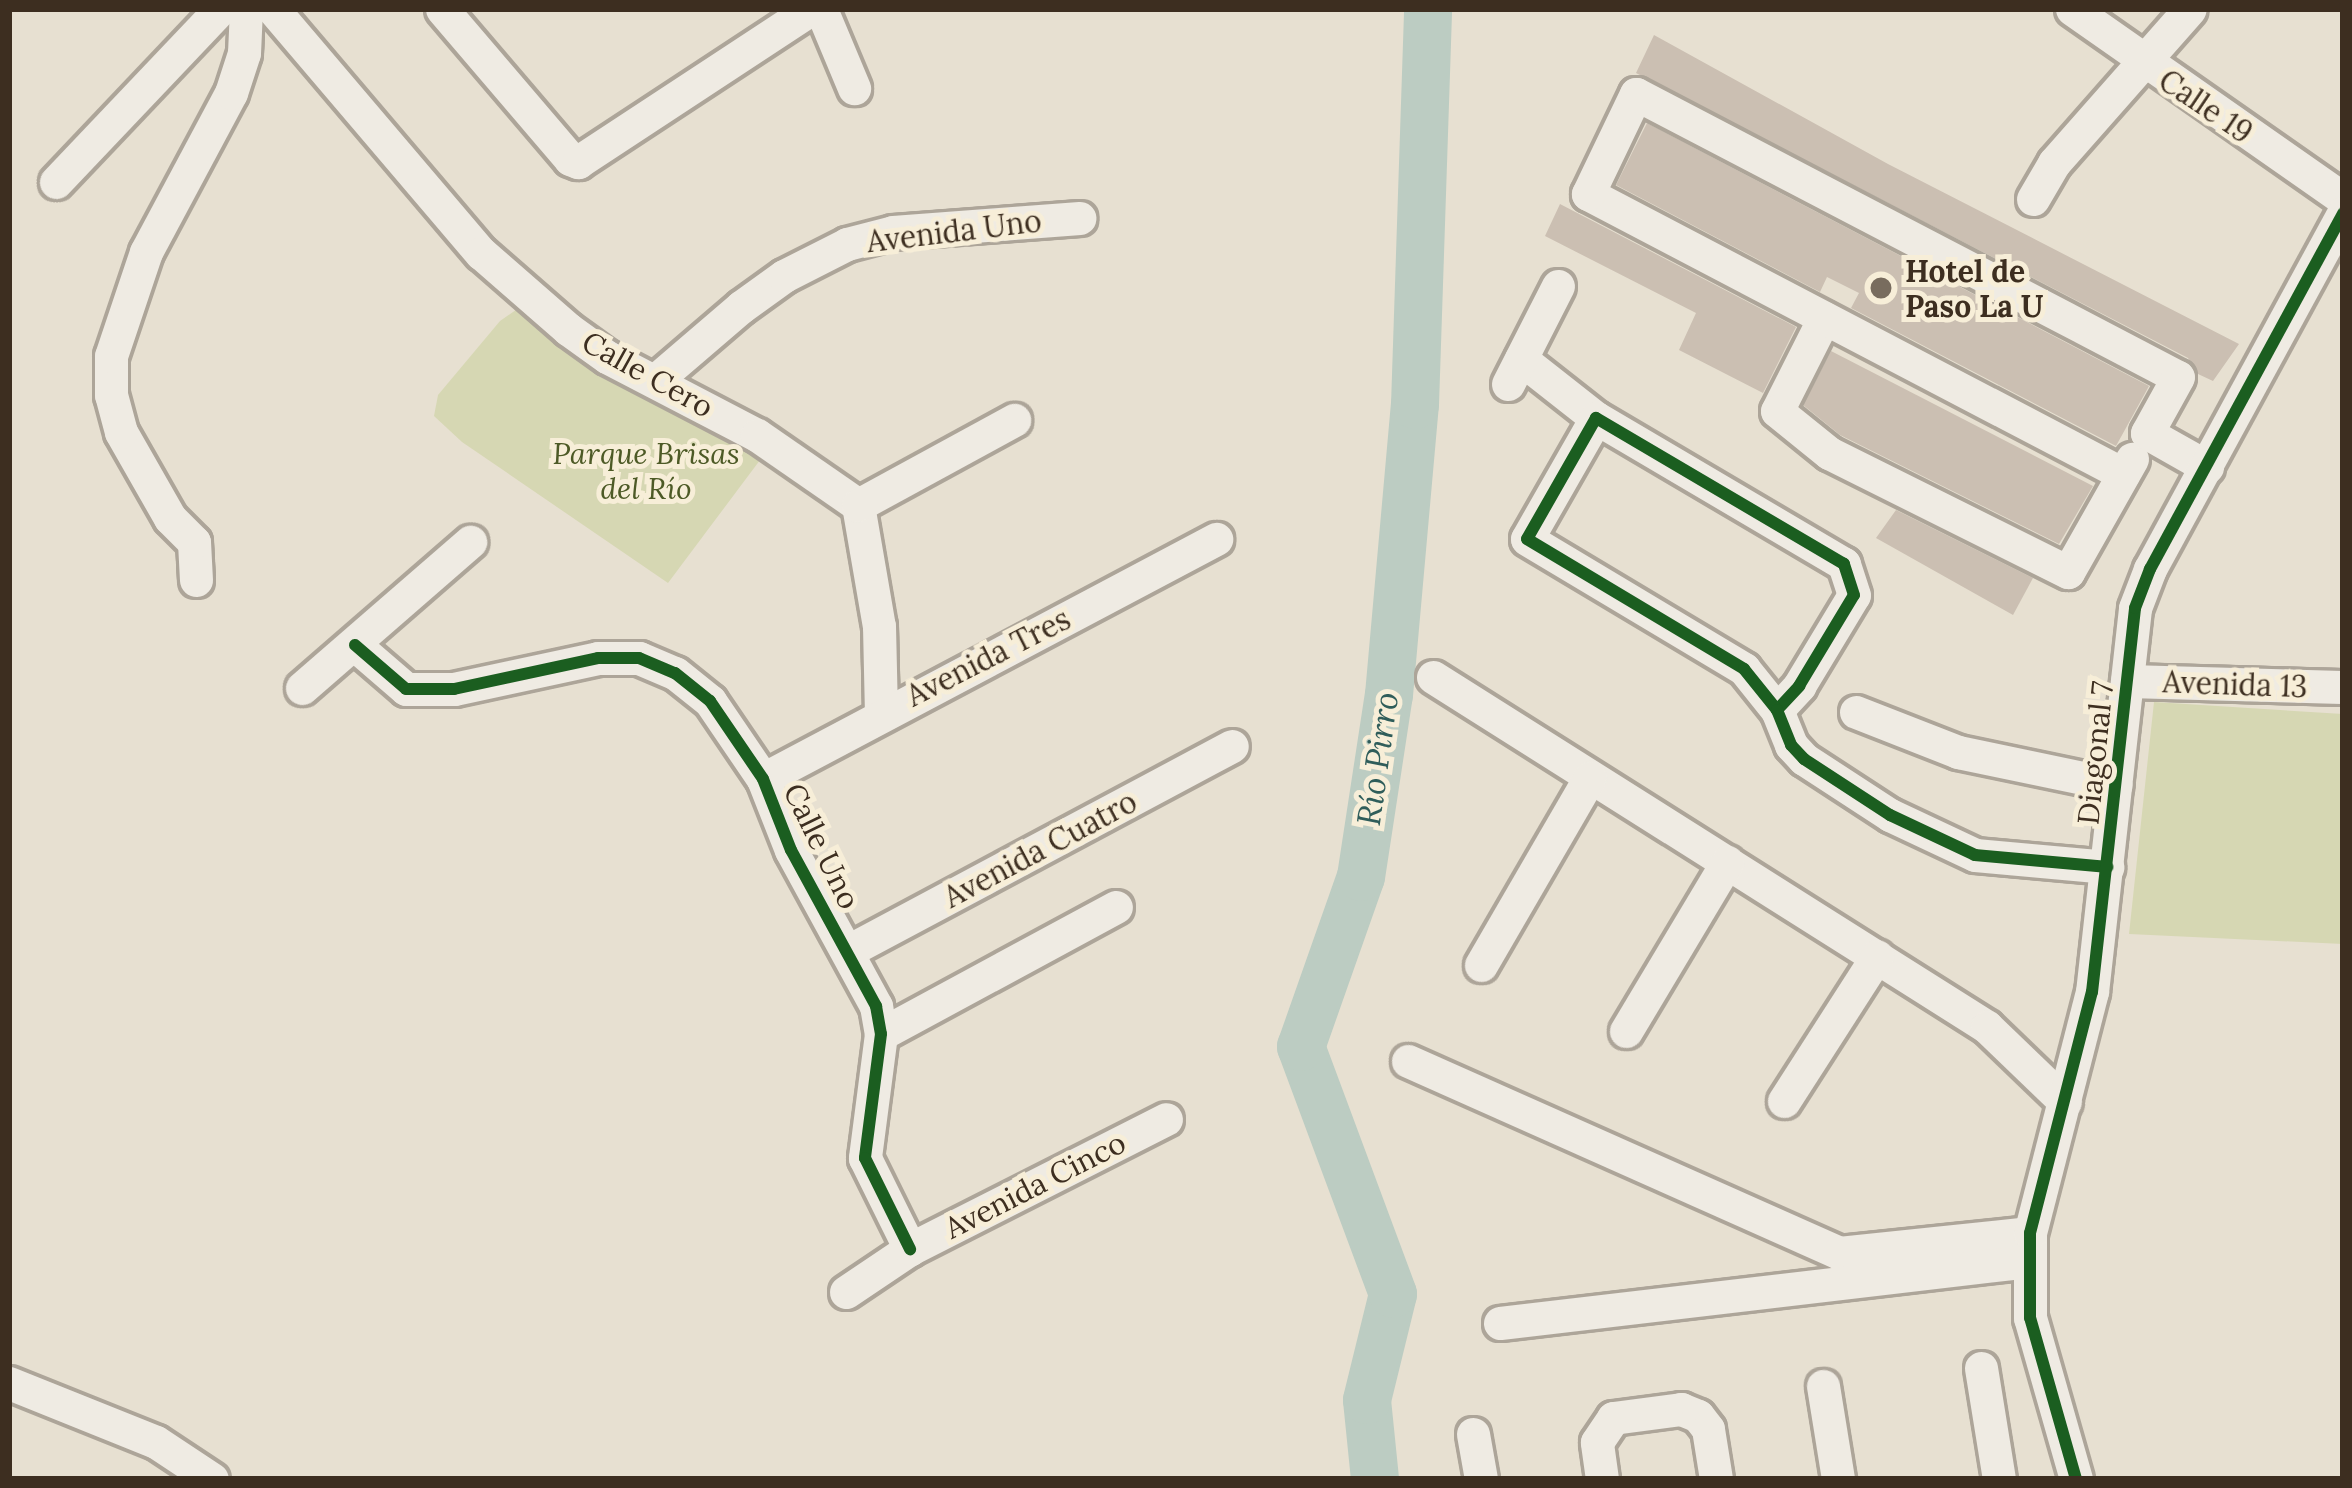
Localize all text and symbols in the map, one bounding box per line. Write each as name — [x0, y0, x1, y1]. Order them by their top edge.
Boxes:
street label: Calle 19 — [2152, 62, 2260, 150]
street label: Avenida Uno — [865, 202, 1043, 260]
place label: Hotel de Paso La U — [1905, 253, 2044, 324]
marker: Hotel de Paso La U — [1868, 275, 1894, 301]
street label: Calle Cero — [576, 323, 720, 425]
park label: Parque Brisas del Río — [552, 435, 740, 506]
street label: Avenida Tres — [900, 600, 1076, 714]
street label: Avenida 13 — [2162, 663, 2308, 705]
street label: Diagonal 7 — [2070, 680, 2120, 826]
water label: Río Pirro — [1349, 690, 1407, 828]
street label: Calle Uno — [776, 777, 868, 915]
street label: Avenida Cuatro — [937, 783, 1143, 915]
street label: Avenida Cinco — [938, 1124, 1132, 1246]

